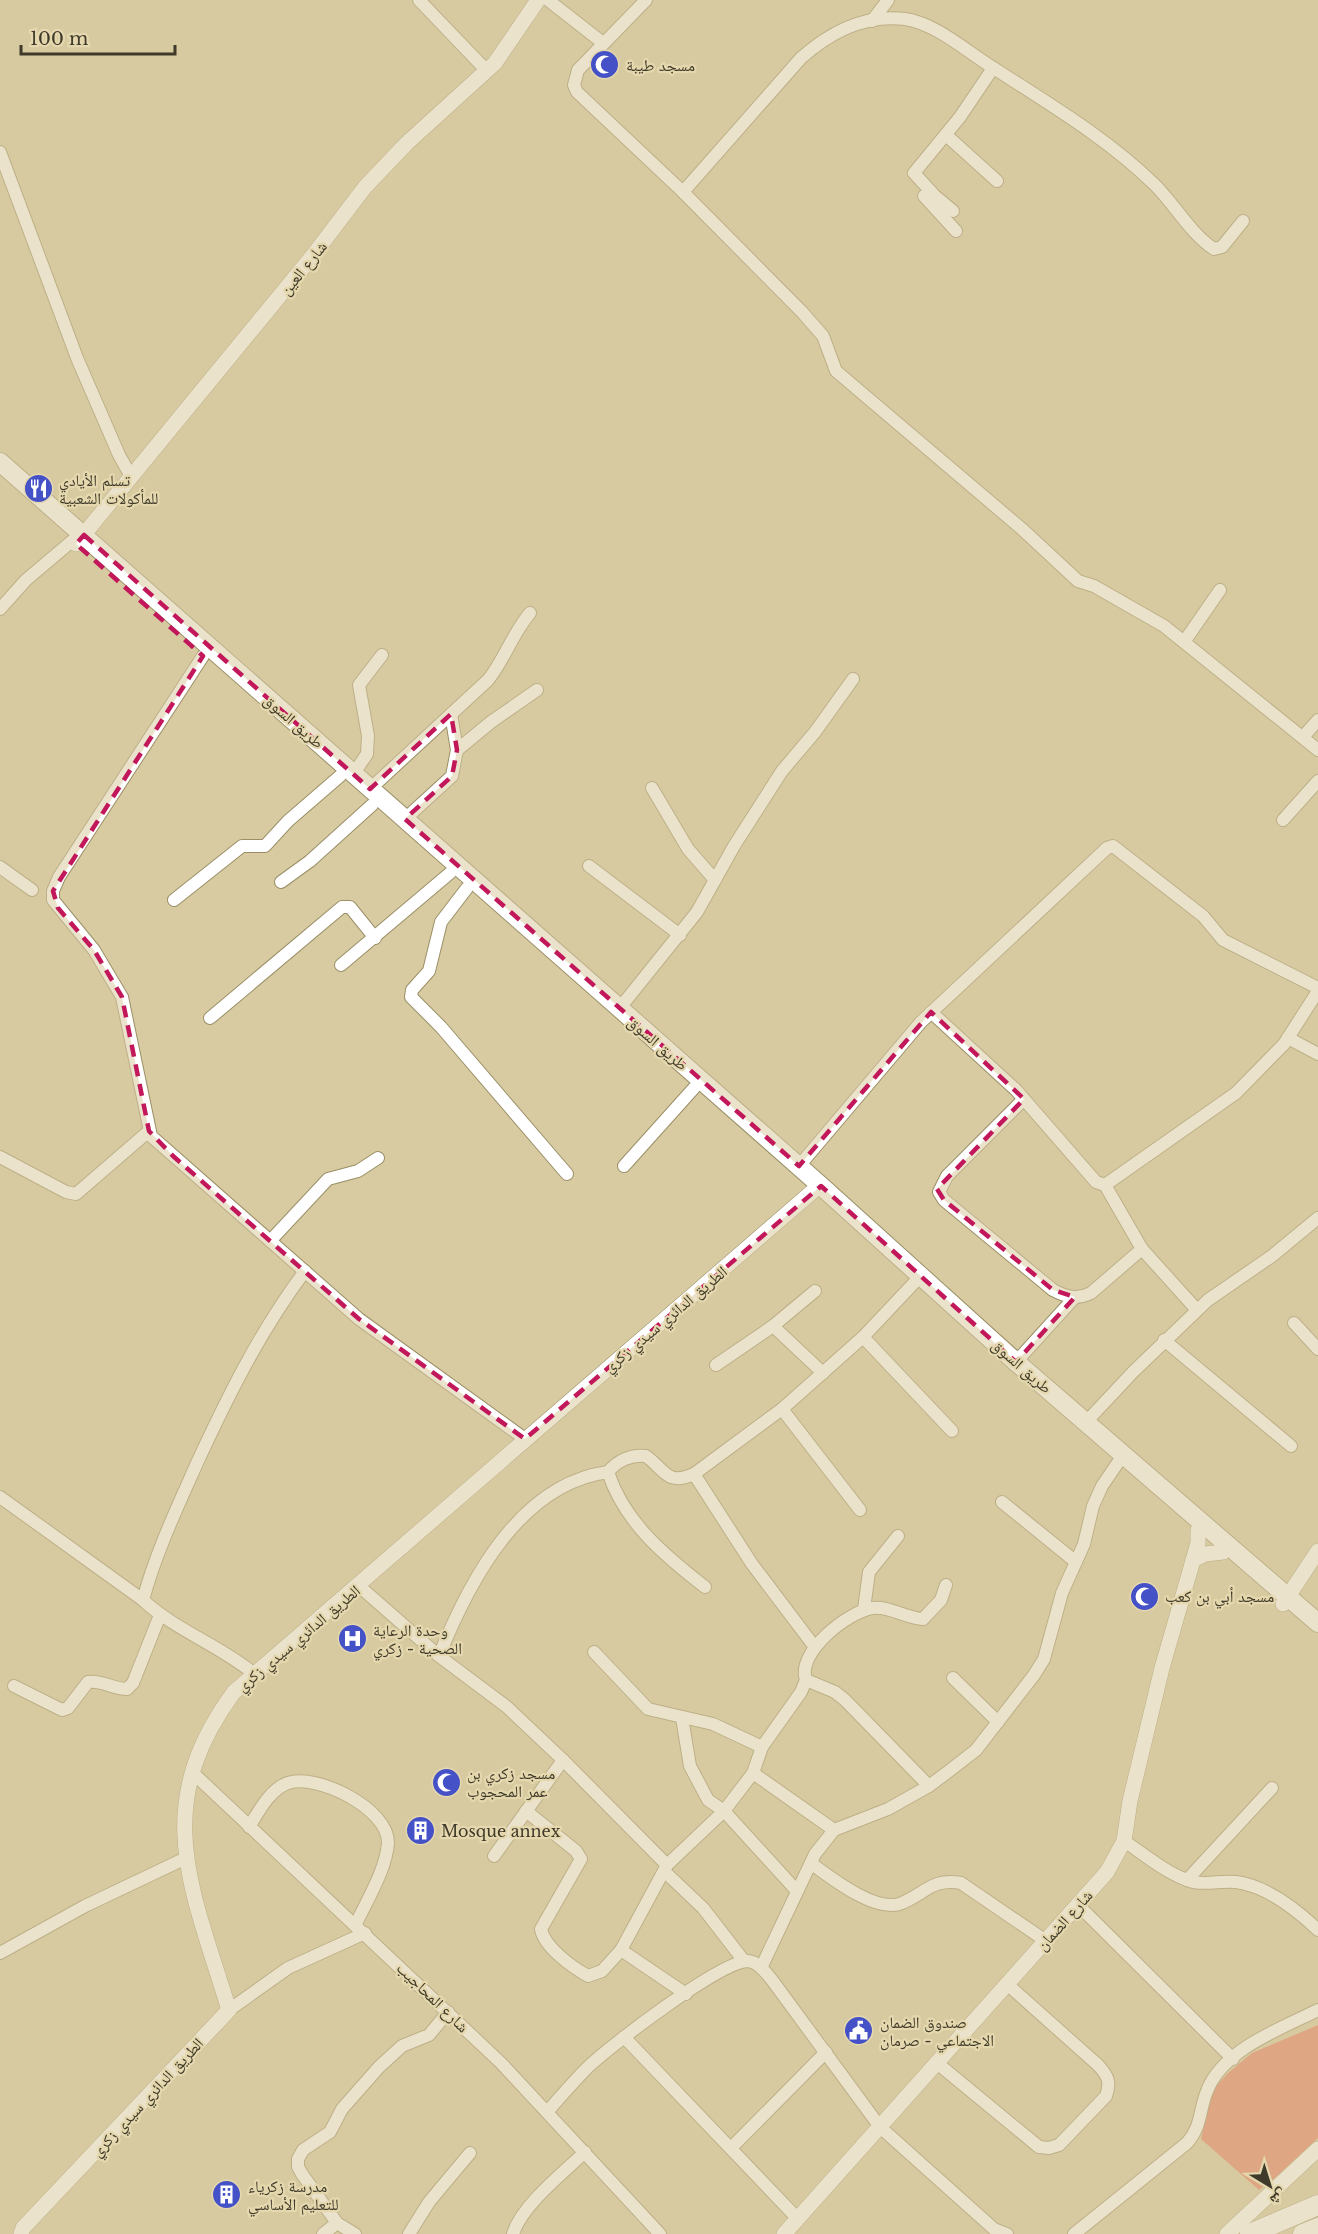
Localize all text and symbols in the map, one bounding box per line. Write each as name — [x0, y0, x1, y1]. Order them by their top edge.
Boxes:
scale bar — [21, 18, 176, 56]
text: 100 m — [30, 28, 88, 50]
mosque icon: مسجد طيبة — [589, 49, 621, 81]
place label: مسجد طيبة — [626, 55, 695, 75]
street label: شارع العين — [275, 237, 332, 300]
place label: تسلم الأيادي للمأكولات الشعبية — [59, 470, 158, 508]
restaurant icon: تسلم الأيادي للمأكولات الشعبية — [22, 473, 54, 505]
street label: طريق السوق — [259, 689, 328, 753]
street label: طريق السوق — [623, 1011, 692, 1075]
street label: الطريق الدائري سيدي زكري — [599, 1261, 733, 1379]
street label: طريق السوق — [987, 1334, 1056, 1398]
street label: الطريق الدائري سيدي زكري — [232, 1580, 366, 1698]
mosque icon: مسجد أبي بن كعب — [1128, 1580, 1160, 1612]
place label: مسجد أبي بن كعب — [1165, 1586, 1274, 1609]
place label: وحدة الرعاية الصحية - زكري — [373, 1620, 462, 1661]
hospital icon: وحدة الرعاية الصحية - زكري — [336, 1623, 368, 1655]
place label: مسجد زكري بن عمر المحجوب — [467, 1763, 555, 1801]
mosque icon: مسجد زكري بن عمر المحجوب — [430, 1766, 462, 1798]
building icon: Mosque annex — [404, 1815, 436, 1847]
place label: Mosque annex — [441, 1821, 561, 1841]
street label: شارع الضمان — [1032, 1886, 1097, 1955]
street label: شارع المحاجيب — [392, 1958, 473, 2037]
place label: صندوق الضمان الاجتماعي - صرمان — [880, 2012, 994, 2053]
public building icon: صندوق الضمان الاجتماعي - صرمان — [843, 2015, 875, 2047]
street label: الطريق الدائري سيدي زكري — [87, 2033, 210, 2163]
north arrow — [1240, 2156, 1300, 2216]
place label: مدرسة زكرياء للتعليم الأساسي — [248, 2176, 339, 2217]
building icon: مدرسة زكرياء للتعليم الأساسي — [211, 2179, 243, 2211]
text: ش — [1266, 2185, 1292, 2211]

